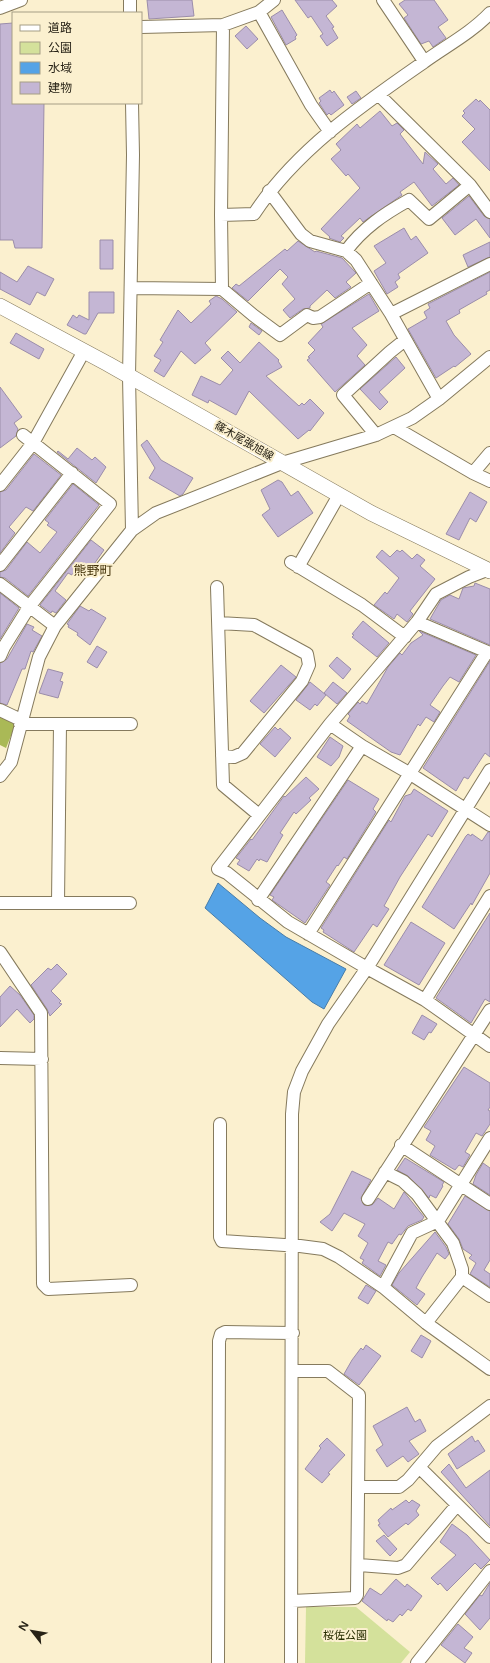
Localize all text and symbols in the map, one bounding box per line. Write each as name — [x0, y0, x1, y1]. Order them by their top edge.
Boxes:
legend — [12, 12, 142, 104]
text: 道路 — [48, 21, 72, 35]
text: 公園 — [48, 41, 72, 55]
text: 水域 — [48, 61, 72, 75]
text: 建物 — [48, 81, 72, 95]
street label: 篠木尾張旭線 — [212, 419, 276, 463]
district label: 熊野町 — [73, 563, 113, 579]
north arrow — [12, 1611, 52, 1651]
text: N — [16, 1619, 32, 1633]
park label: 桜佐公園 — [323, 1629, 367, 1642]

